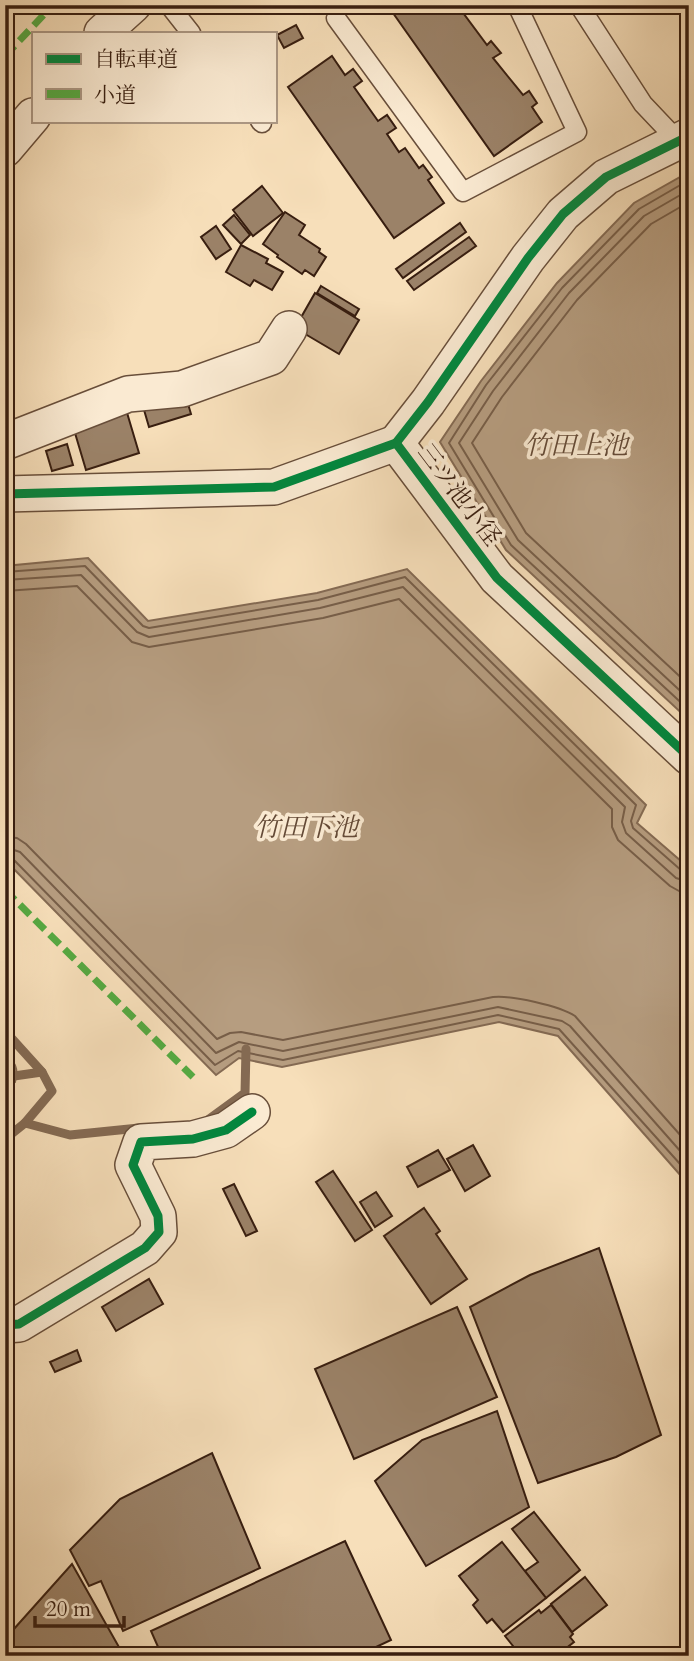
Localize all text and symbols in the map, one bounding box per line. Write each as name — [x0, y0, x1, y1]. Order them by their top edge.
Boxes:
legend — [32, 32, 276, 122]
text: 自転車道 — [94, 45, 178, 74]
text: 小道 — [94, 81, 136, 110]
water label: 竹田上池 — [524, 428, 631, 463]
street label: 三ツ池小径 — [410, 437, 508, 553]
water label: 竹田下池 — [254, 810, 361, 845]
scale bar — [35, 1584, 124, 1628]
text: 20 m — [46, 1595, 91, 1624]

